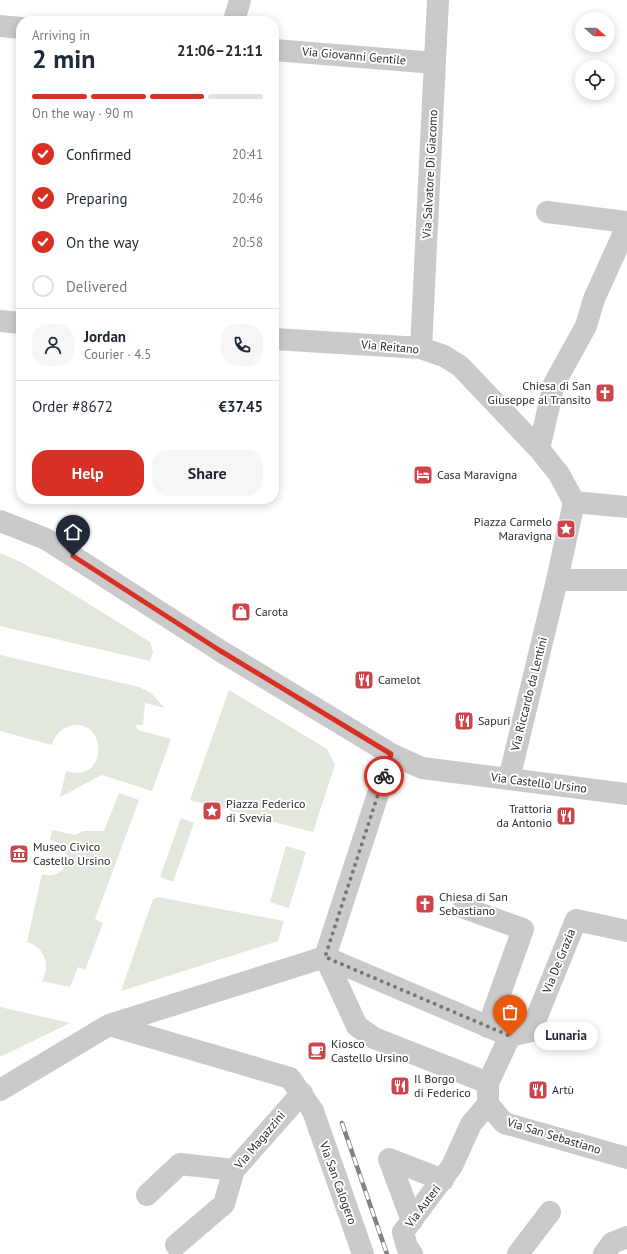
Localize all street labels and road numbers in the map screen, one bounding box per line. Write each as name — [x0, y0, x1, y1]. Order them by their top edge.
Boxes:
street label: Via Giovanni Gentile — [300, 43, 407, 68]
street label: Via Salvatore Di Giacomo — [419, 109, 440, 240]
street label: Via Reitano — [359, 336, 420, 357]
street label: Via Riccardo da Lentini — [507, 635, 550, 753]
street label: Via Castello Ursino — [489, 769, 588, 796]
street label: Via De Grazia — [538, 926, 578, 996]
street label: Via Magazzini — [230, 1108, 288, 1172]
street label: Via San Sebastiano — [504, 1114, 603, 1157]
street label: Via San Calogero — [316, 1139, 360, 1226]
street label: Via Auteri — [401, 1181, 444, 1231]

